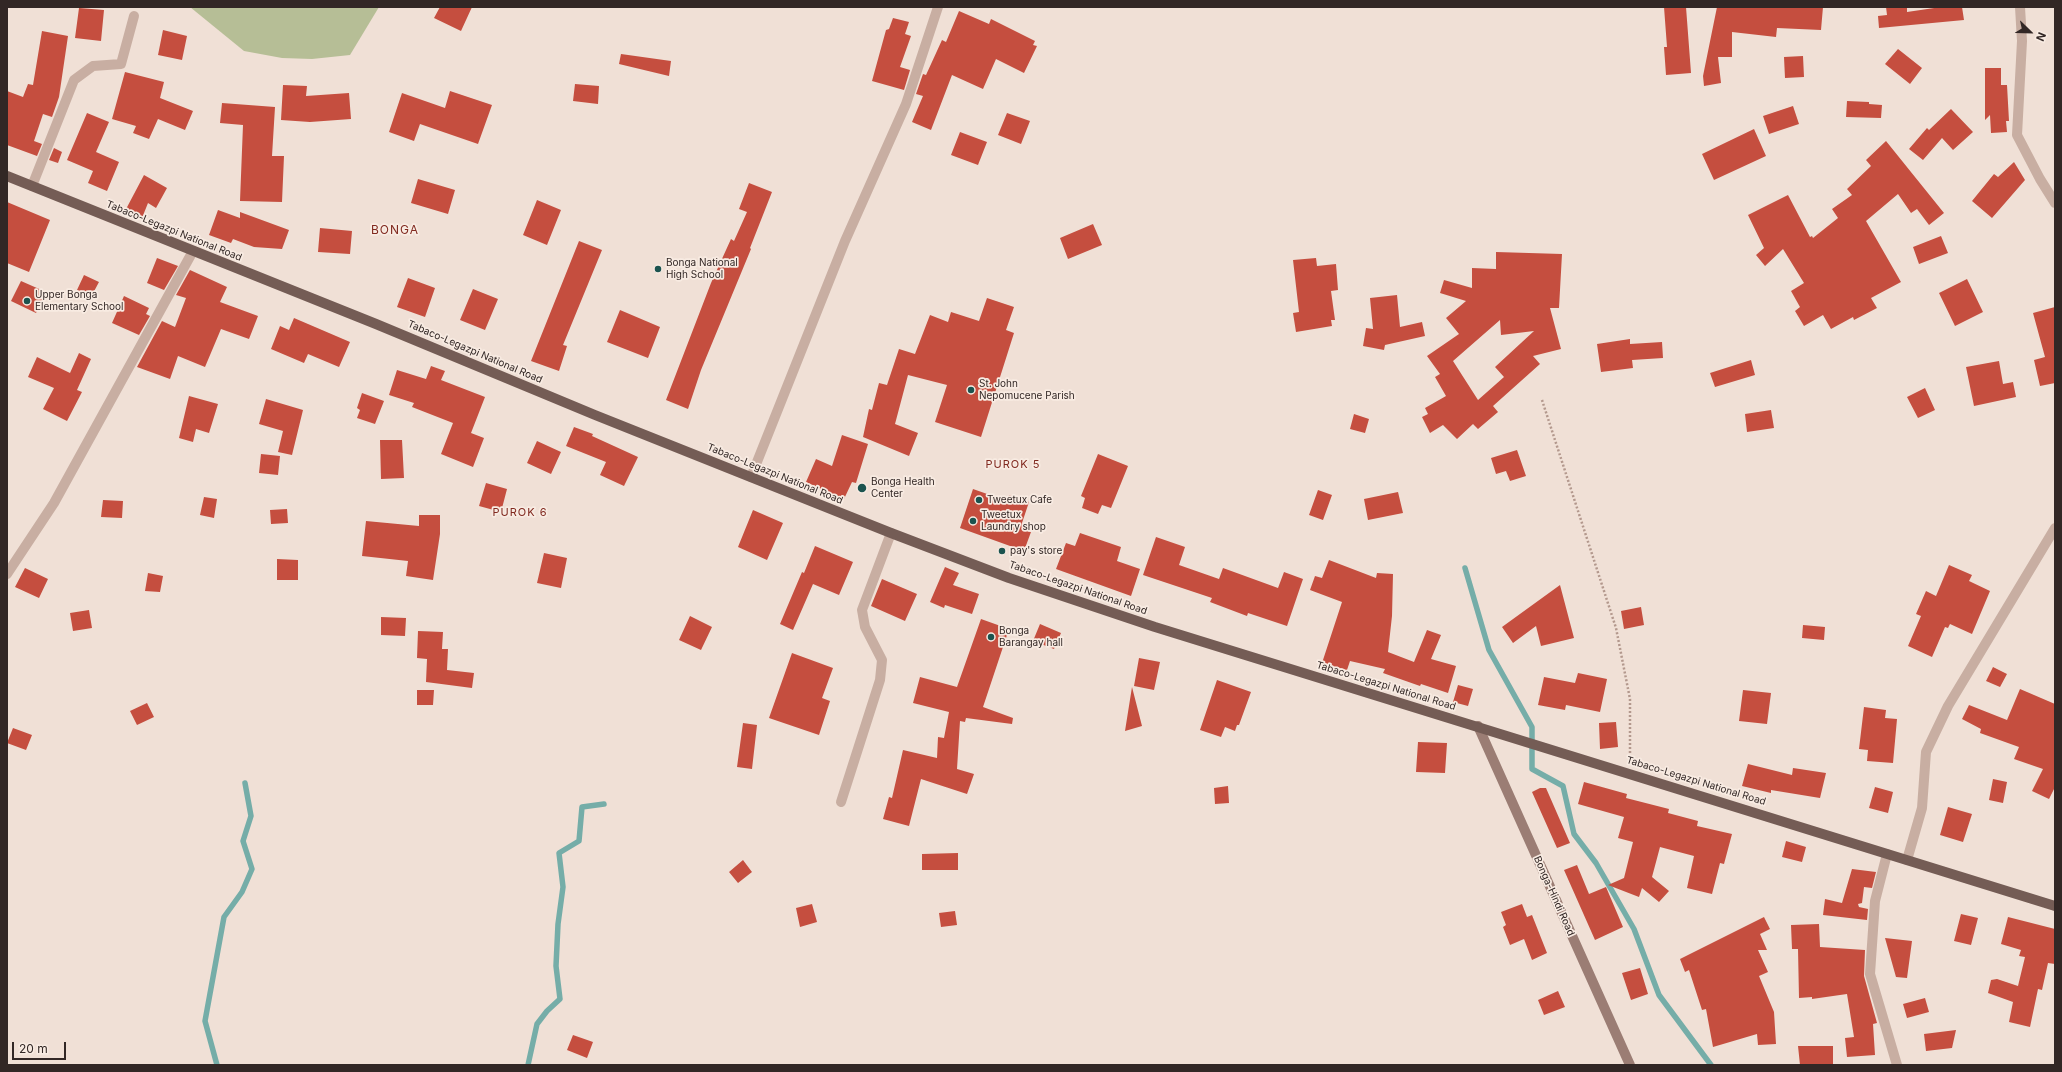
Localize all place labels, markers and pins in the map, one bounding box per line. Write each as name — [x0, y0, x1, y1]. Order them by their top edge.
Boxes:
place label: Bonga National High School — [666, 257, 738, 280]
marker: Bonga National High School — [653, 264, 663, 274]
place label: Upper Bonga Elementary School — [35, 289, 124, 312]
marker: Upper Bonga Elementary School — [22, 296, 32, 306]
place label: St. John Nepomucene Parish — [979, 378, 1075, 402]
marker: St. John Nepomucene Parish — [966, 385, 976, 395]
place label: Bonga Health Center — [871, 476, 935, 500]
marker: Bonga Health Center — [856, 482, 868, 494]
place label: Tweetux Cafe — [987, 494, 1052, 506]
marker: Tweetux Cafe — [974, 495, 984, 505]
place label: Tweetux Laundry shop — [981, 509, 1046, 532]
marker: Tweetux Laundry shop — [968, 516, 978, 526]
place label: pay's store — [1010, 545, 1062, 557]
marker: pay's store — [997, 546, 1007, 556]
place label: Bonga Barangay hall — [999, 625, 1063, 648]
marker: Bonga Barangay hall — [986, 632, 996, 642]

